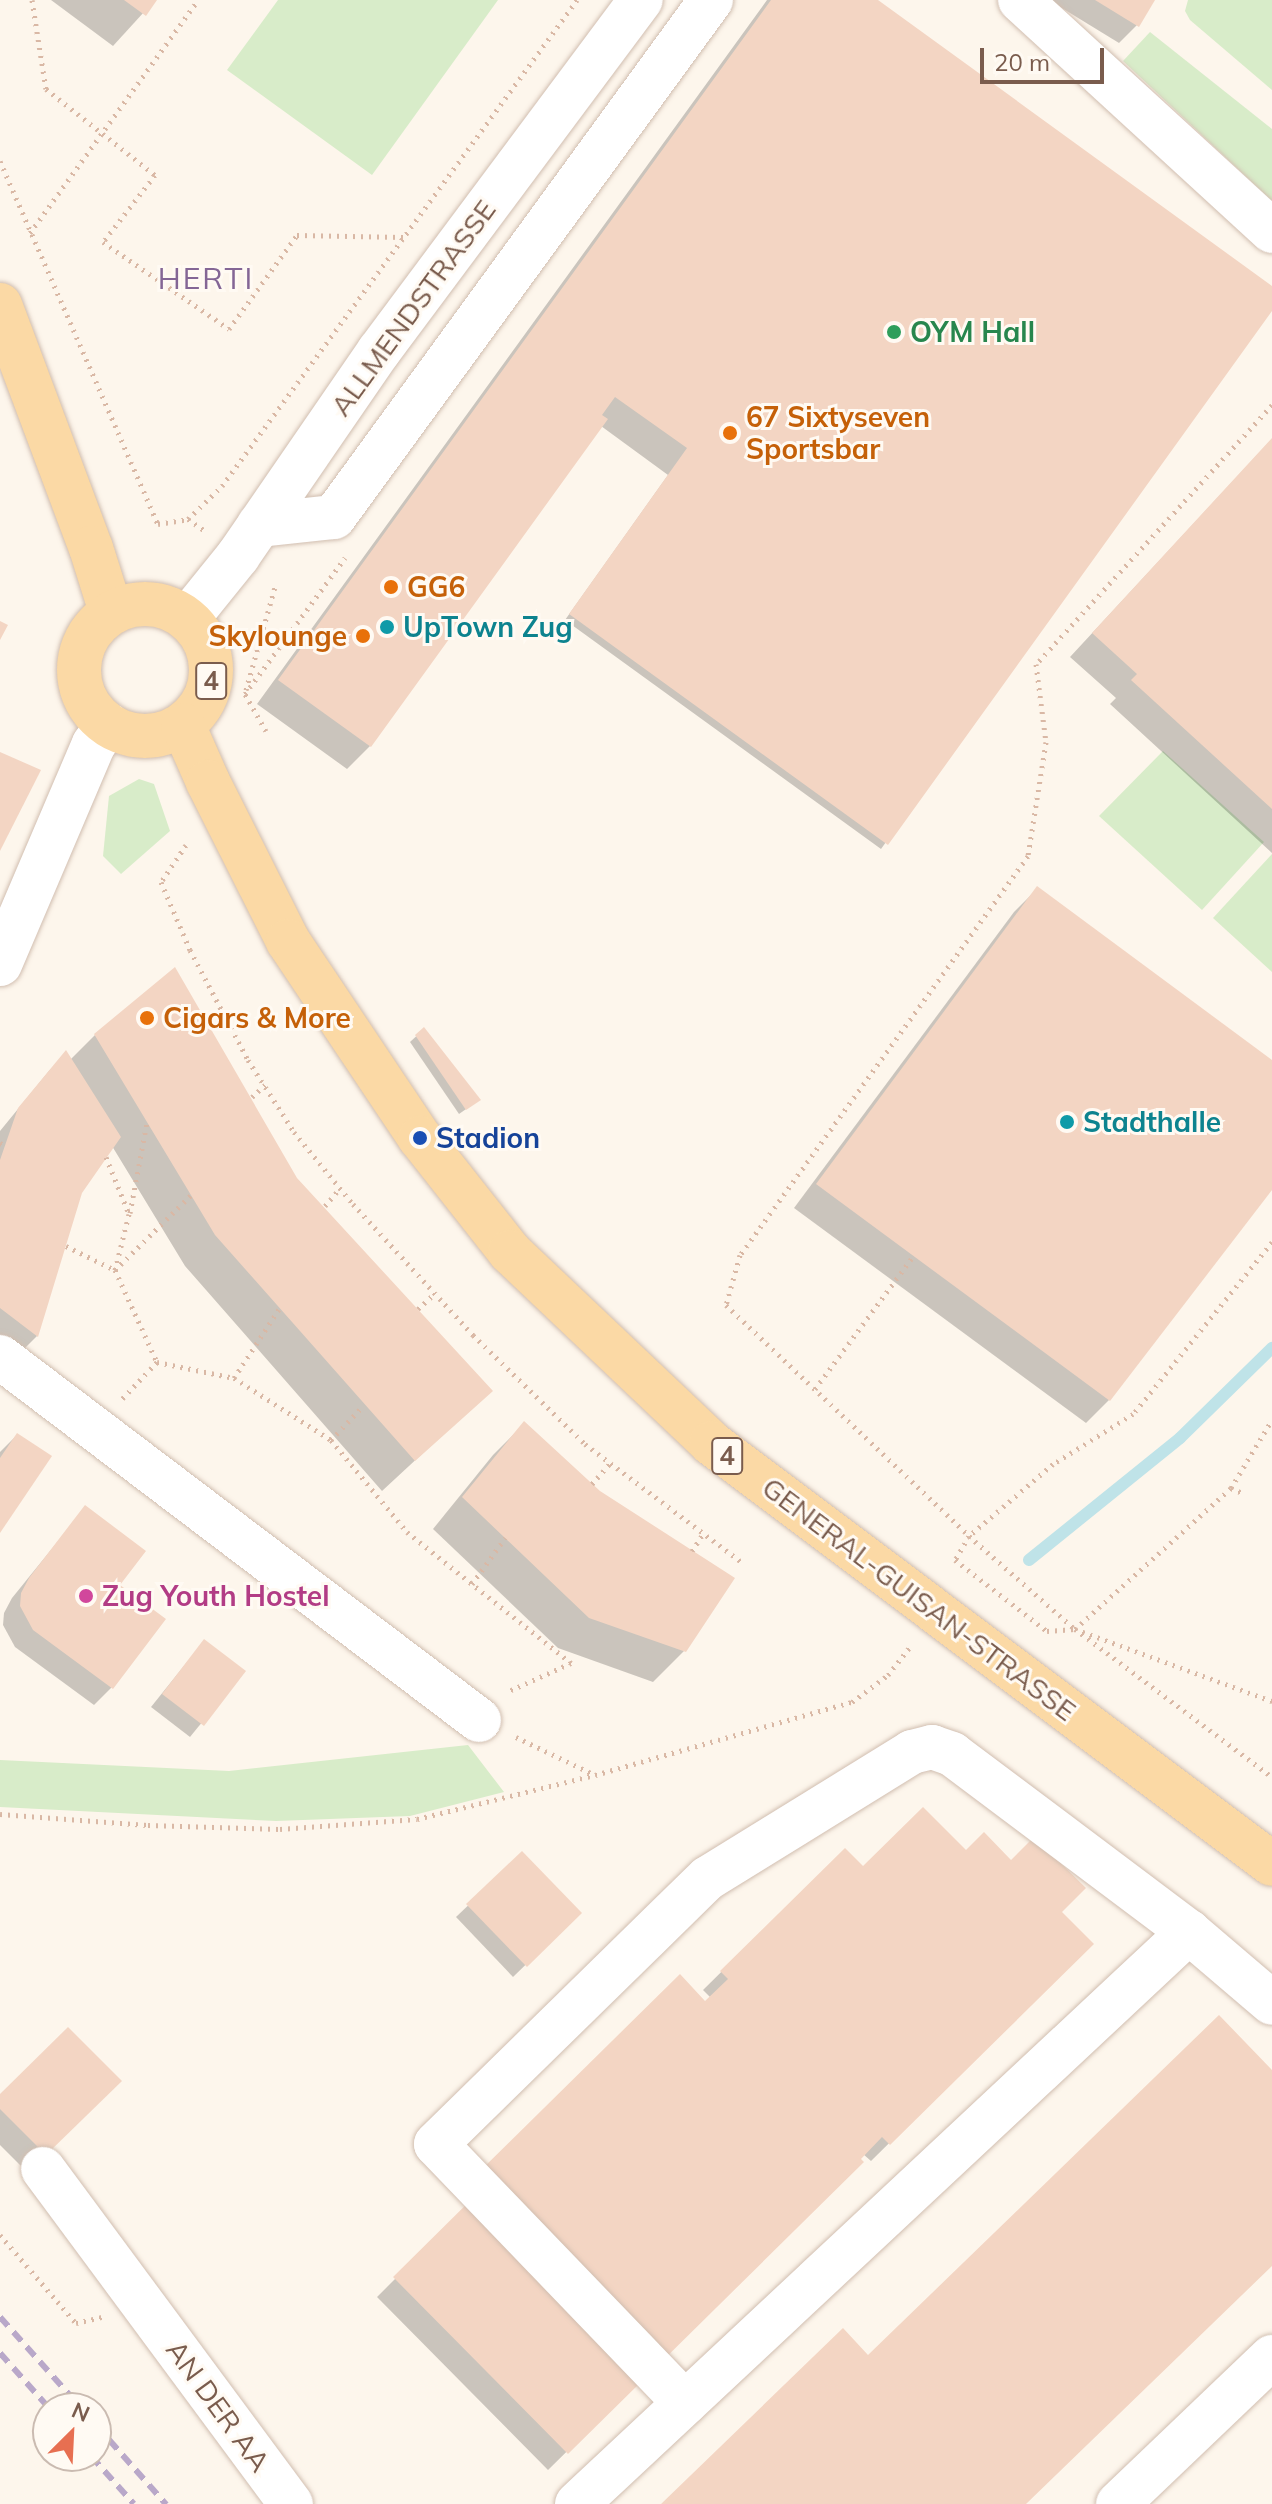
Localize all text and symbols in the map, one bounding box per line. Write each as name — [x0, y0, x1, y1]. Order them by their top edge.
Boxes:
scale bar — [984, 32, 1108, 82]
text: 20 m — [994, 47, 1050, 77]
street label: ALLMENDSTRASSE — [324, 194, 502, 422]
district label: HERTI — [158, 260, 254, 296]
place label: OYM Hall — [910, 315, 1035, 349]
marker: OYM Hall — [885, 323, 903, 341]
place label: 67 Sixtyseven Sportsbar — [746, 400, 930, 466]
marker: 67 Sixtyseven Sportsbar — [721, 424, 739, 442]
place label: GG6 — [407, 570, 465, 604]
marker: GG6 — [382, 578, 400, 596]
place label: UpTown Zug — [403, 610, 573, 644]
marker: UpTown Zug — [378, 618, 396, 636]
place label: Skylounge — [209, 619, 347, 653]
marker: Skylounge — [354, 627, 372, 645]
road number: 4 — [195, 659, 227, 703]
place label: Cigars & More — [163, 1001, 351, 1035]
marker: Cigars & More — [138, 1009, 156, 1027]
place label: Stadthalle — [1083, 1105, 1221, 1139]
marker: Stadthalle — [1058, 1113, 1076, 1131]
place label: Stadion — [436, 1121, 540, 1155]
marker: Stadion — [411, 1129, 429, 1147]
road number: 4 — [711, 1434, 743, 1478]
street label: GENERAL-GUISAN-STRASSE — [756, 1470, 1082, 1728]
place label: Zug Youth Hostel — [102, 1579, 329, 1613]
marker: Zug Youth Hostel — [77, 1587, 95, 1605]
street label: AN DER AA — [159, 2334, 277, 2478]
north arrow — [32, 2392, 112, 2472]
text: N — [68, 2396, 94, 2428]

